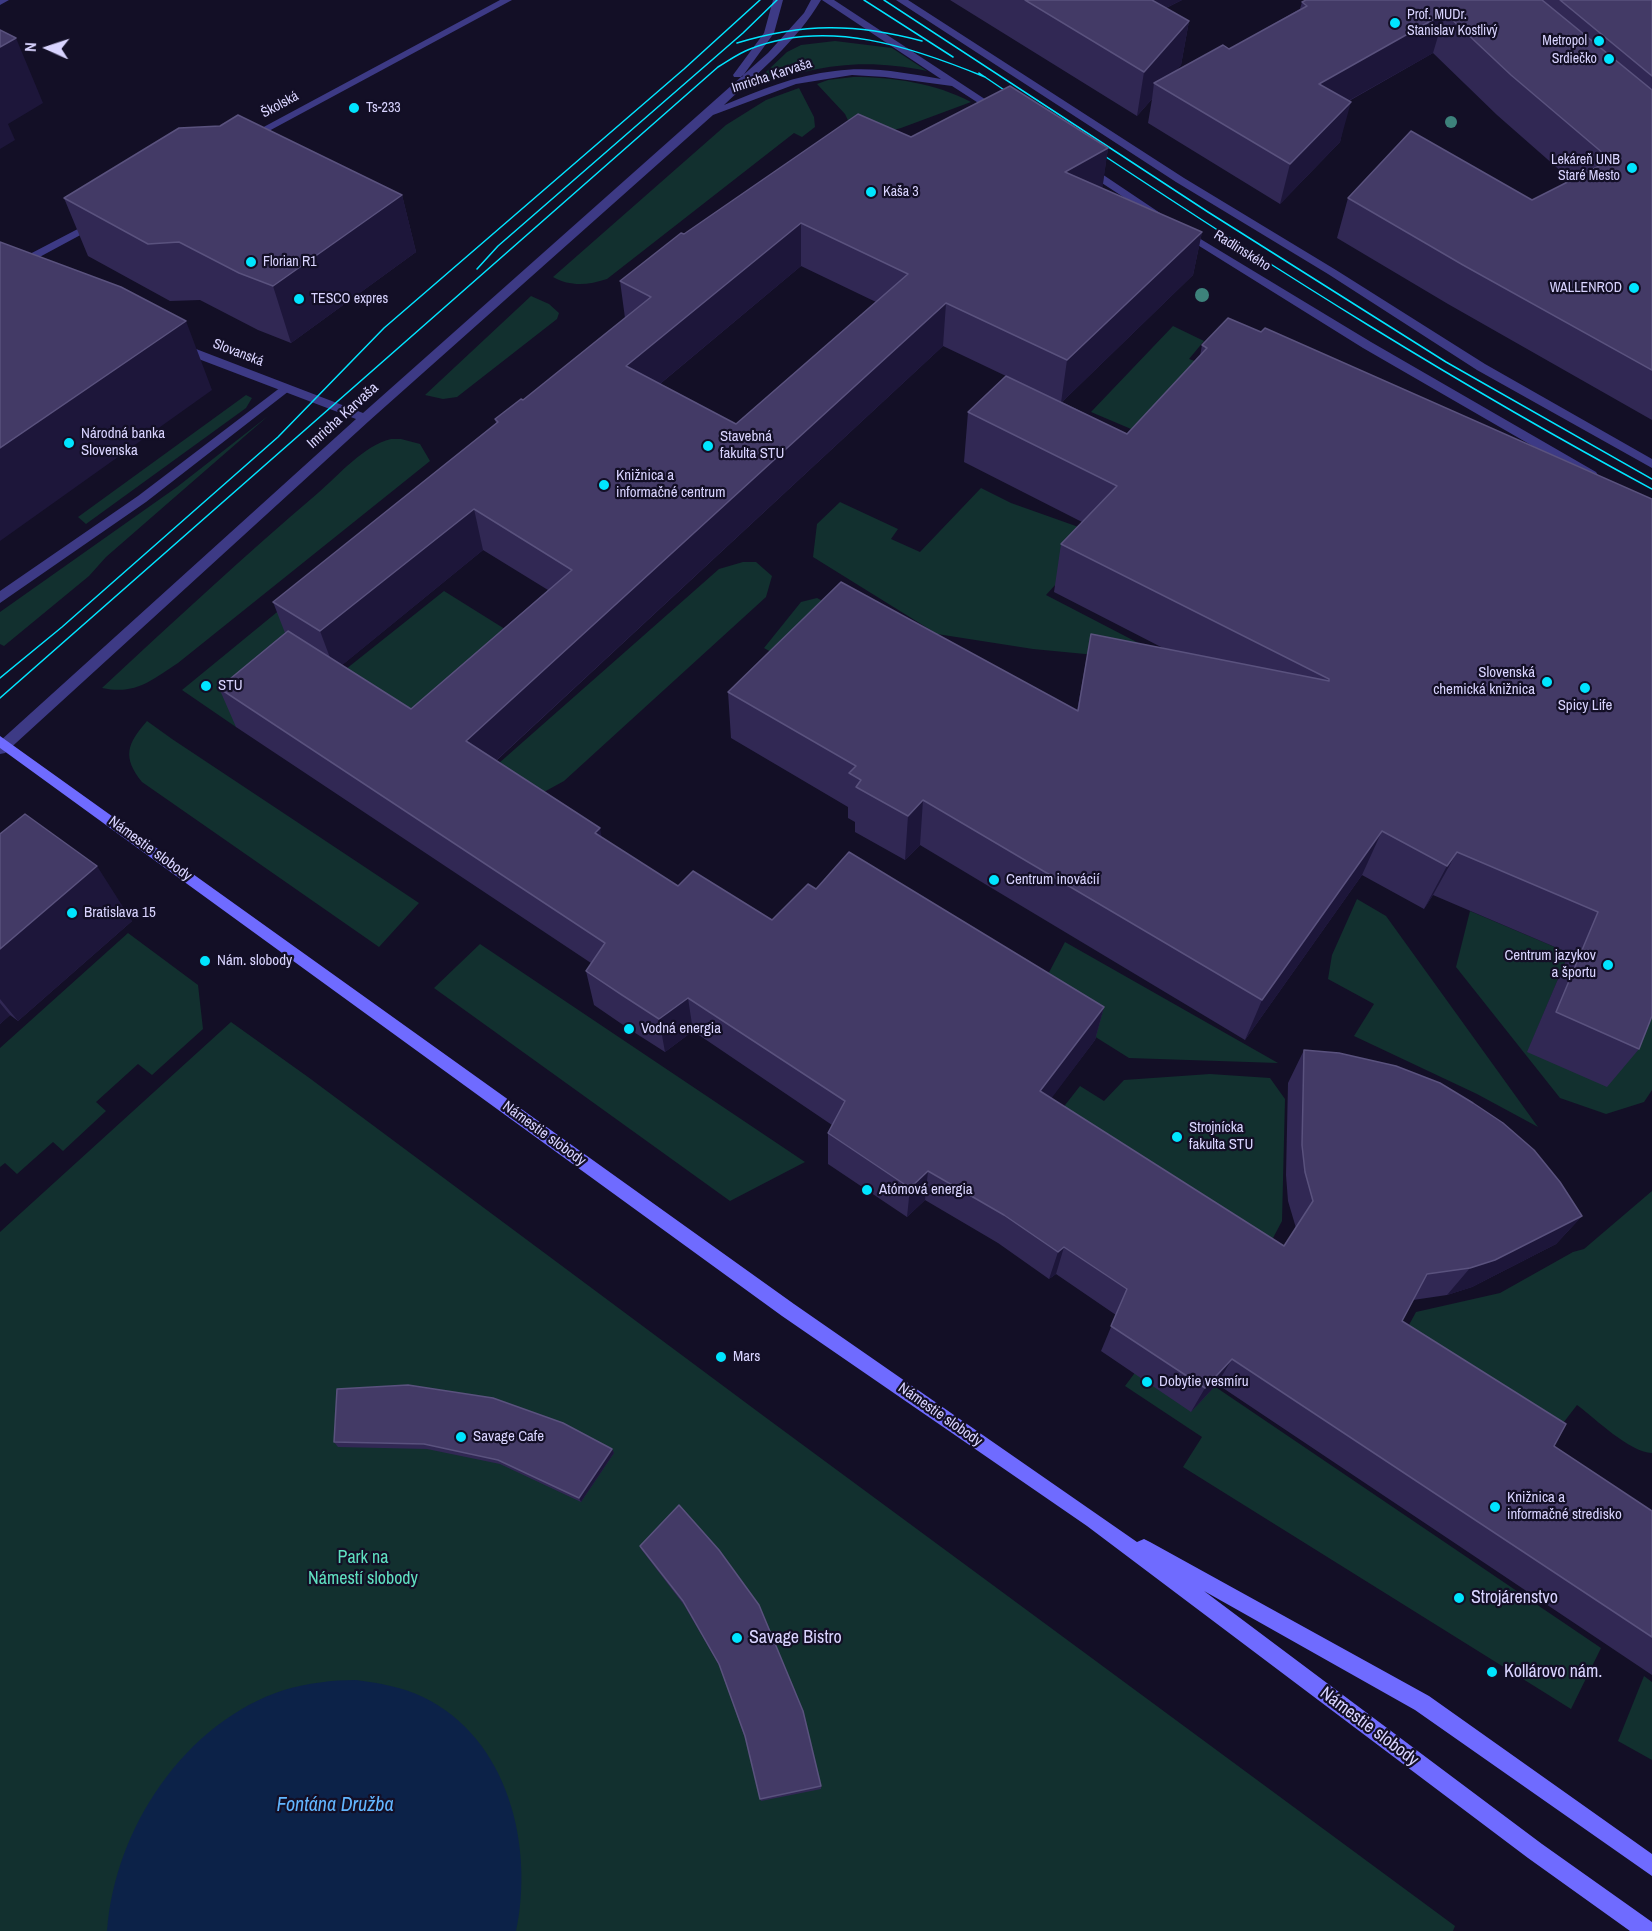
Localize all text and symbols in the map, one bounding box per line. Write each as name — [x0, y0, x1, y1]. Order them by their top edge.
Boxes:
place label: Prof. MUDr. Stanislav Kostlivý — [1407, 7, 1498, 40]
marker: Prof. MUDr. Stanislav Kostlivý — [1388, 16, 1402, 30]
north arrow — [18, 18, 78, 78]
place label: Metropol — [1542, 33, 1587, 49]
marker: Metropol — [1592, 34, 1606, 48]
text: N — [19, 42, 41, 52]
place label: Srdiečko — [1552, 51, 1597, 67]
marker: Srdiečko — [1602, 52, 1616, 66]
street label: Imricha Karvaša — [730, 55, 814, 97]
street label: Školská — [258, 88, 302, 122]
place label: Ts-233 — [366, 100, 401, 116]
marker: Ts-233 — [347, 101, 361, 115]
place label: Lekáreň UNB Staré Mesto — [1551, 152, 1620, 184]
marker: Lekáreň UNB Staré Mesto — [1625, 161, 1639, 175]
place label: Kaša 3 — [883, 184, 919, 200]
marker: Kaša 3 — [864, 185, 878, 199]
street label: Radlinského — [1210, 227, 1274, 275]
place label: Florian R1 — [263, 254, 317, 270]
marker: Florian R1 — [244, 255, 258, 269]
place label: WALLENROD — [1550, 280, 1622, 296]
marker: WALLENROD — [1627, 281, 1641, 295]
place label: TESCO expres — [311, 291, 388, 307]
marker: TESCO expres — [292, 292, 306, 306]
street label: Slovanská — [210, 336, 266, 370]
street label: Imricha Karvaša — [304, 379, 382, 453]
place label: Národná banka Slovenska — [81, 425, 165, 460]
place label: Stavebná fakulta STU — [720, 428, 784, 463]
marker: Národná banka Slovenska — [62, 436, 76, 450]
marker: Stavebná fakulta STU — [701, 439, 715, 453]
place label: Knižnica a informačné centrum — [616, 467, 725, 502]
marker: Knižnica a informačné centrum — [597, 478, 611, 492]
place label: Slovenská chemická knižnica — [1433, 664, 1535, 699]
marker: Slovenská chemická knižnica — [1540, 675, 1554, 689]
place label: STU — [218, 677, 243, 695]
marker: STU — [199, 679, 213, 693]
marker: Spicy Life — [1578, 681, 1592, 695]
place label: Spicy Life — [1558, 697, 1612, 715]
street label: Námestie slobody — [105, 813, 195, 885]
place label: Centrum inovácií — [1006, 871, 1100, 889]
marker: Centrum inovácií — [987, 873, 1001, 887]
place label: Bratislava 15 — [84, 904, 156, 922]
marker: Bratislava 15 — [65, 906, 79, 920]
place label: Centrum jazykov a športu — [1504, 947, 1596, 982]
place label: Nám. slobody — [217, 952, 292, 970]
marker: Nám. slobody — [198, 954, 212, 968]
marker: Centrum jazykov a športu — [1601, 958, 1615, 972]
place label: Vodná energia — [641, 1020, 721, 1038]
marker: Vodná energia — [622, 1022, 636, 1036]
street label: Námestie slobody — [499, 1098, 589, 1170]
place label: Strojnícka fakulta STU — [1189, 1119, 1253, 1154]
marker: Strojnícka fakulta STU — [1170, 1130, 1184, 1144]
place label: Atómová energia — [879, 1181, 973, 1199]
marker: Atómová energia — [860, 1183, 874, 1197]
place label: Mars — [733, 1348, 760, 1366]
marker: Mars — [714, 1350, 728, 1364]
place label: Dobytie vesmíru — [1159, 1373, 1249, 1391]
marker: Dobytie vesmíru — [1140, 1375, 1154, 1389]
street label: Námestie slobody — [895, 1379, 985, 1451]
place label: Savage Cafe — [473, 1428, 544, 1446]
marker: Savage Cafe — [454, 1430, 468, 1444]
place label: Knižnica a informačné stredisko — [1507, 1489, 1622, 1524]
marker: Knižnica a informačné stredisko — [1488, 1500, 1502, 1514]
park label: Park na Námestí slobody — [308, 1547, 418, 1590]
place label: Strojárenstvo — [1471, 1587, 1558, 1609]
marker: Strojárenstvo — [1452, 1591, 1466, 1605]
place label: Savage Bistro — [749, 1627, 842, 1649]
marker: Savage Bistro — [730, 1631, 744, 1645]
place label: Kollárovo nám. — [1504, 1661, 1602, 1683]
marker: Kollárovo nám. — [1485, 1665, 1499, 1679]
street label: Námestie slobody — [1315, 1683, 1423, 1771]
water label: Fontána Družba — [277, 1794, 393, 1818]

